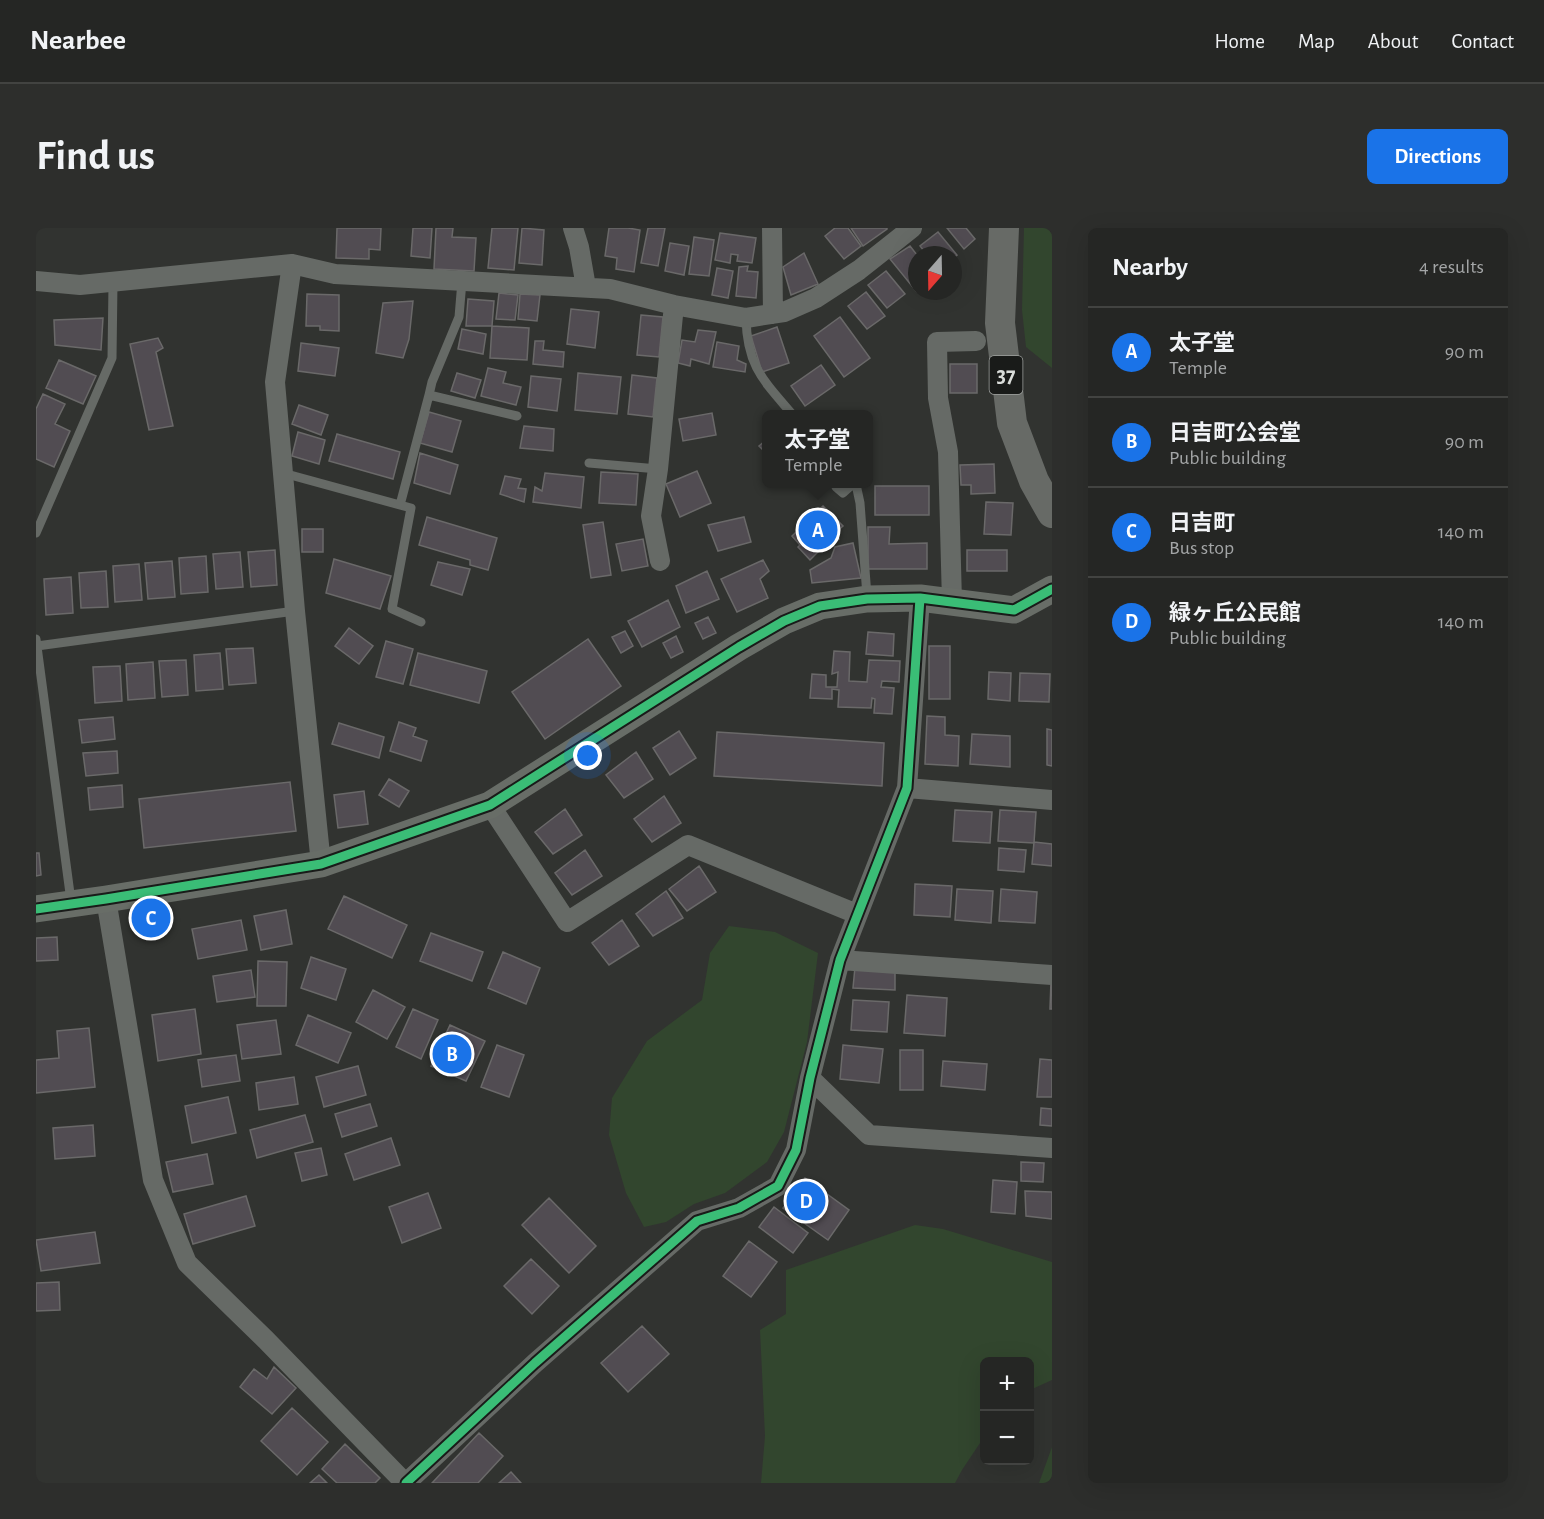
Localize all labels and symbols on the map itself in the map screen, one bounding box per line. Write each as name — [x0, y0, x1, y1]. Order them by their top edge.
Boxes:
north arrow — [908, 246, 962, 300]
road number: 37 — [990, 356, 1022, 394]
pin: A — [798, 508, 838, 552]
your location — [573, 741, 602, 770]
pin: C — [132, 896, 170, 940]
pin: B — [432, 1032, 472, 1076]
pin: D — [786, 1178, 826, 1224]

